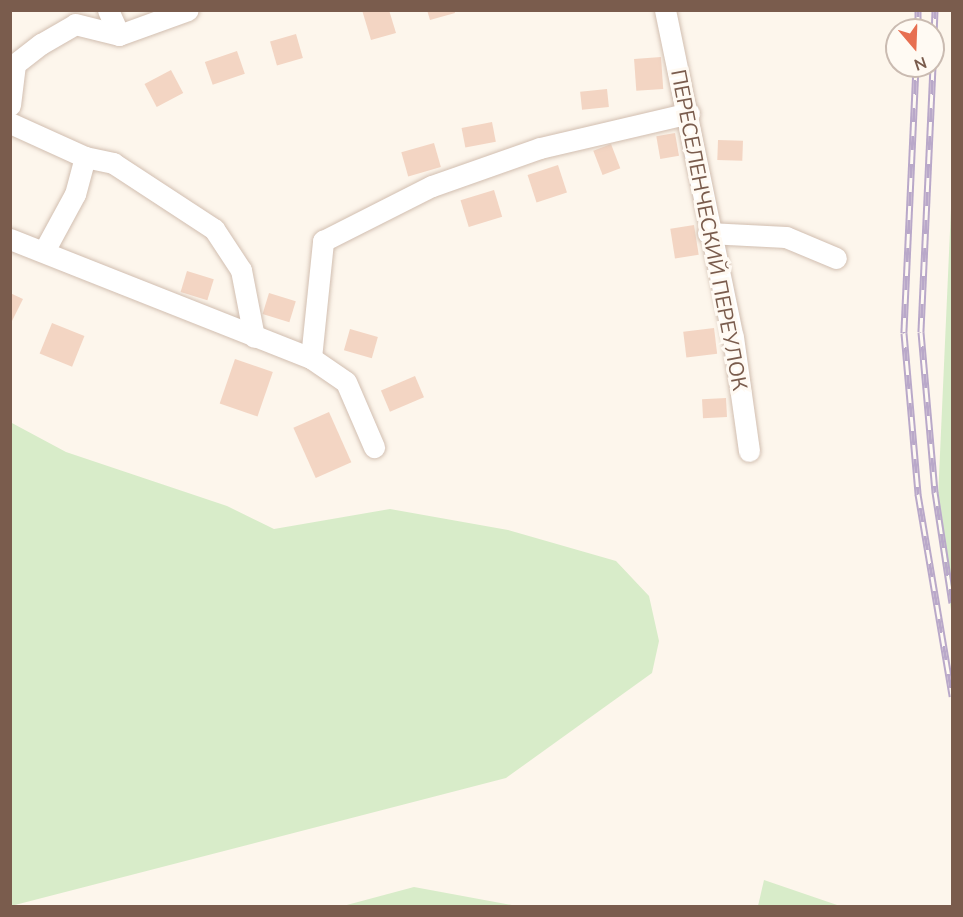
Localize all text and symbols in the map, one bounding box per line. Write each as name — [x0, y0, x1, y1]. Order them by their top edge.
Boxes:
north arrow — [885, 18, 945, 78]
text: N — [911, 51, 929, 75]
street label: ПЕРЕСЕЛЕНЧЕСКИЙ ПЕРЕУЛОК — [665, 67, 753, 393]

